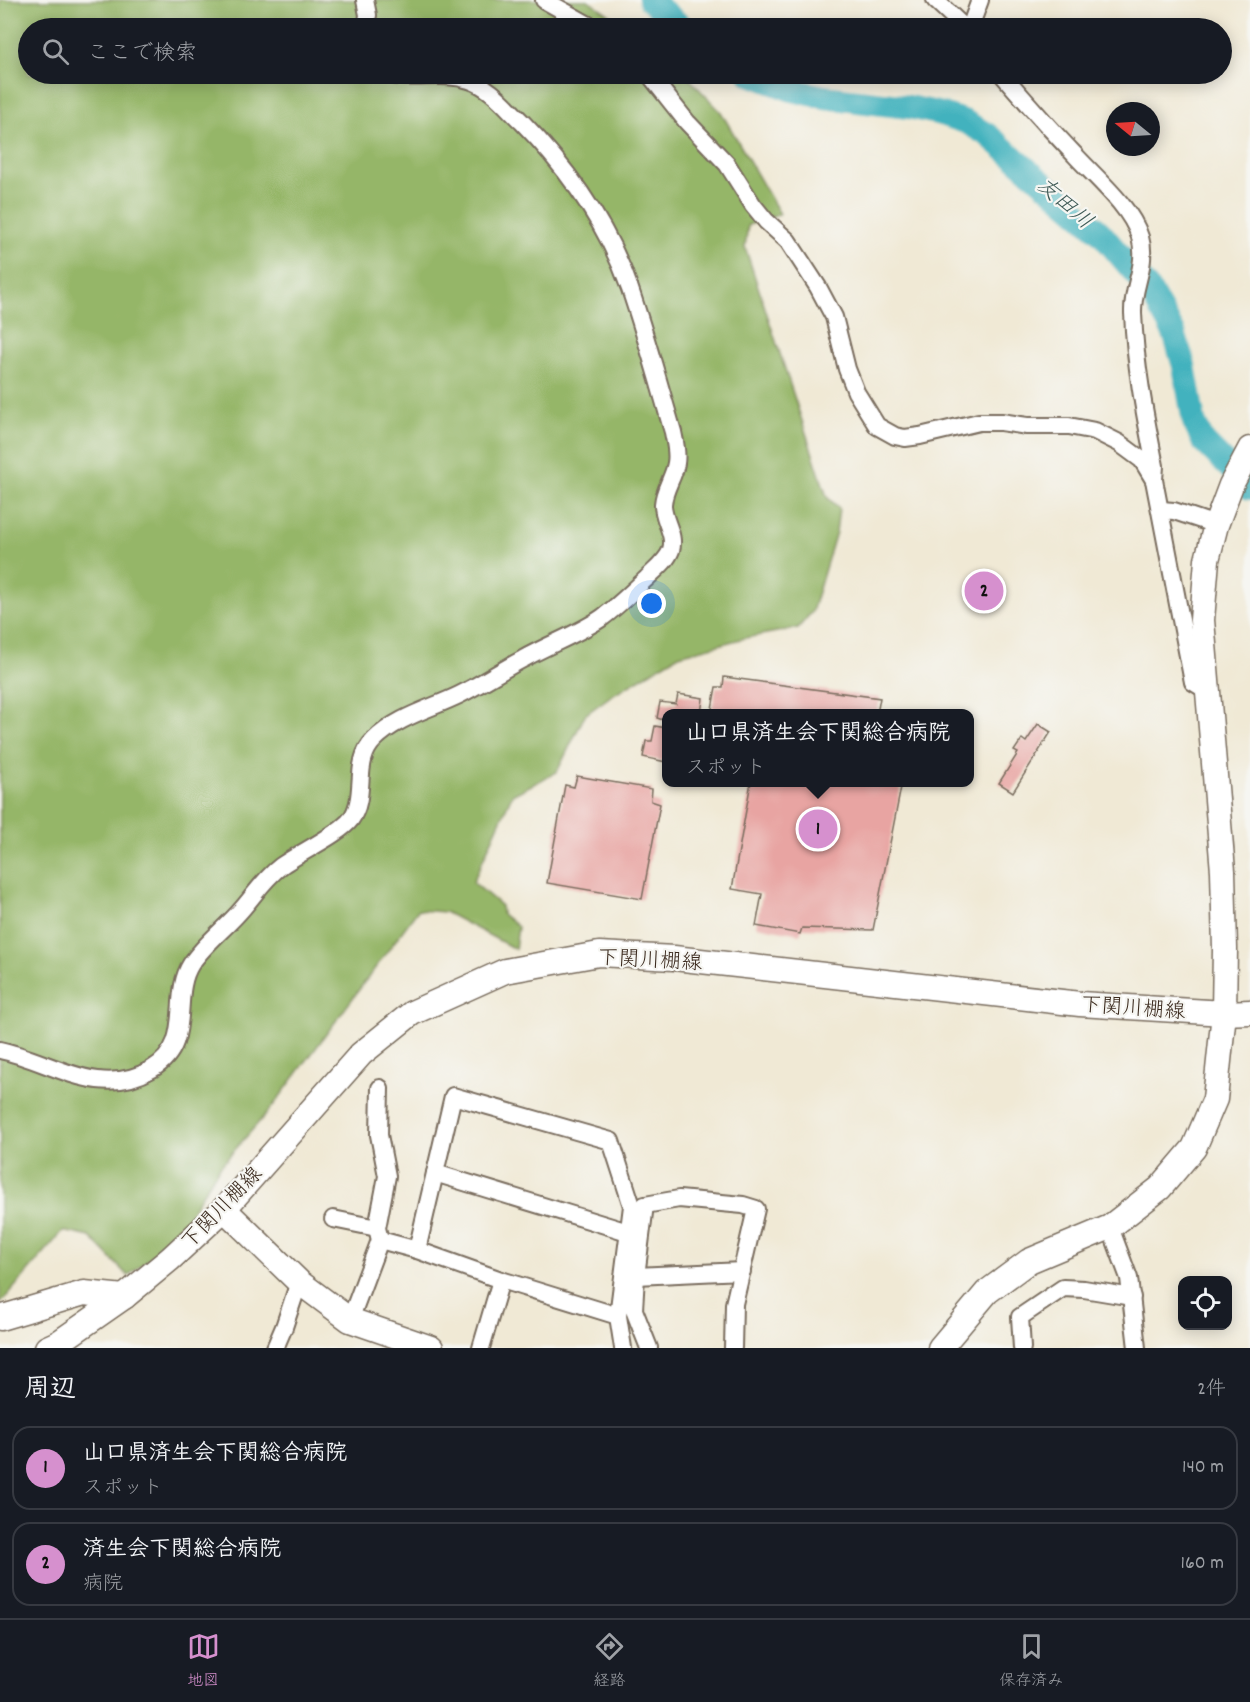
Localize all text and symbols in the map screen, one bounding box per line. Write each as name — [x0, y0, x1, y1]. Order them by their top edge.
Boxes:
search box — [18, 18, 1232, 84]
icon: search — [39, 35, 72, 68]
text: ここで検索 — [87, 39, 197, 70]
north arrow — [1106, 102, 1160, 156]
water label: 友田川 — [1029, 171, 1099, 238]
pin: 2 — [964, 568, 1004, 614]
your location — [637, 589, 666, 618]
popup — [662, 709, 974, 787]
text: 山口県済生会下関総合病院 — [686, 719, 950, 750]
text: スポット — [686, 755, 766, 783]
pin: 1 — [798, 806, 838, 852]
street label: 下関川棚線 — [597, 944, 703, 980]
street label: 下関川棚線 — [1079, 991, 1186, 1029]
street label: 下関川棚線 — [176, 1161, 270, 1257]
map controls — [1178, 1276, 1232, 1330]
button: locate — [1178, 1276, 1232, 1330]
text: 周辺 — [24, 1372, 76, 1409]
text: 2件 — [1197, 1376, 1226, 1404]
text: 山口県済生会下関総合病院 — [83, 1439, 347, 1470]
text: 1 — [43, 1454, 48, 1482]
text: 140 m — [1182, 1454, 1224, 1482]
text: スポット — [83, 1475, 163, 1503]
text: 済生会下関総合病院 — [83, 1535, 281, 1566]
text: 2 — [41, 1550, 50, 1578]
text: 160 m — [1181, 1550, 1224, 1578]
text: 病院 — [83, 1571, 123, 1599]
tab: 地図 — [187, 1630, 220, 1693]
tab: 経路 — [593, 1630, 626, 1693]
tab: 保存済み — [999, 1630, 1063, 1693]

